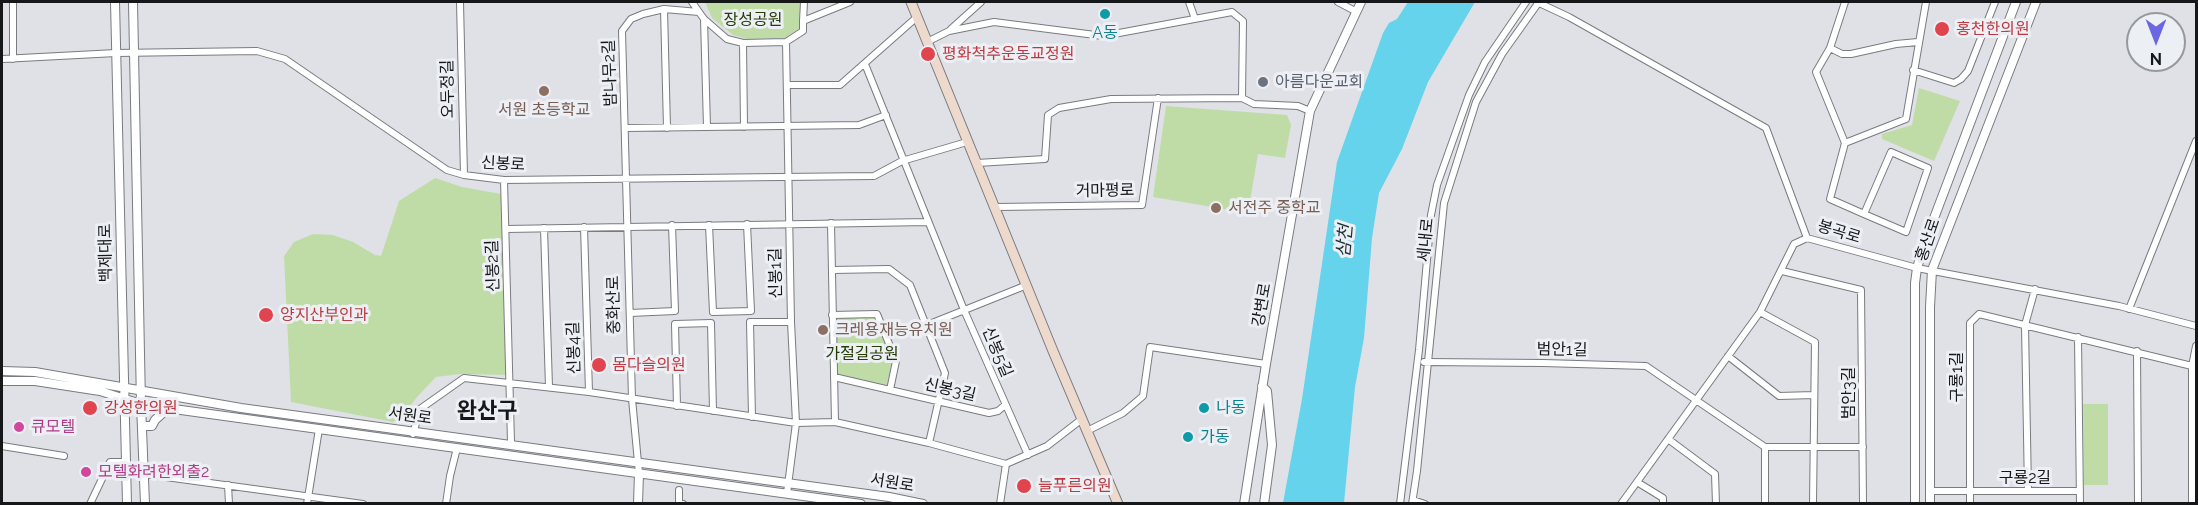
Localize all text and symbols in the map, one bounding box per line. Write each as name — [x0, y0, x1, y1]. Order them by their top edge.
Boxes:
marker: A동 — [1098, 7, 1112, 21]
park label: 장성공원 — [724, 10, 782, 30]
north arrow — [2126, 12, 2186, 72]
place label: 홍천한의원 — [1956, 19, 2030, 39]
marker: 홍천한의원 — [1933, 20, 1951, 38]
place label: A동 — [1092, 23, 1118, 43]
street label: 밤나무2길 — [599, 39, 621, 107]
place label: 평화척추운동교정원 — [942, 44, 1074, 64]
marker: 평화척추운동교정원 — [919, 45, 937, 63]
text: N — [2150, 49, 2162, 68]
street label: 오두정길 — [438, 59, 458, 119]
place label: 아름다운교회 — [1275, 72, 1363, 92]
marker: 아름다운교회 — [1256, 75, 1270, 89]
marker: 서원 초등학교 — [537, 84, 551, 98]
place label: 서원 초등학교 — [498, 100, 590, 120]
street label: 신봉로 — [480, 153, 526, 175]
street label: 거마평로 — [1075, 181, 1135, 201]
place label: 서전주 중학교 — [1228, 198, 1320, 218]
marker: 서전주 중학교 — [1209, 201, 1223, 215]
street label: 봉곡로 — [1815, 216, 1863, 248]
street label: 홍산로 — [1912, 216, 1944, 264]
street label: 세내로 — [1414, 217, 1438, 263]
street label: 백제대로 — [96, 223, 116, 283]
water label: 삼천 — [1333, 224, 1357, 258]
street label: 신봉2길 — [482, 239, 504, 293]
street label: 신봉1길 — [766, 247, 786, 299]
street label: 중화산로 — [604, 275, 624, 335]
street label: 강변로 — [1249, 282, 1275, 328]
place label: 양지산부인과 — [280, 305, 368, 325]
marker: 양지산부인과 — [257, 306, 275, 324]
place label: 크레용재능유치원 — [835, 320, 953, 340]
street label: 신봉4길 — [563, 321, 585, 375]
marker: 크레용재능유치원 — [816, 323, 830, 337]
street label: 신봉5길 — [978, 324, 1016, 380]
street label: 범안1길 — [1536, 340, 1588, 360]
park label: 가절길공원 — [825, 344, 899, 364]
street label: 구룡1길 — [1947, 351, 1967, 403]
place label: 몸다슬의원 — [612, 355, 686, 375]
marker: 몸다슬의원 — [590, 356, 608, 374]
street label: 범안3길 — [1839, 367, 1859, 419]
street label: 신봉3길 — [922, 375, 978, 405]
place label: 강성한의원 — [104, 398, 178, 418]
district label: 완산구 — [457, 398, 517, 424]
place label: 나동 — [1216, 398, 1245, 418]
marker: 강성한의원 — [81, 399, 99, 417]
marker: 나동 — [1197, 401, 1211, 415]
street label: 서원로 — [387, 403, 433, 429]
place label: 큐모텔 — [31, 417, 75, 437]
marker: 큐모텔 — [12, 420, 26, 434]
place label: 가동 — [1200, 427, 1229, 447]
marker: 가동 — [1181, 430, 1195, 444]
place label: 모텔화려한외출2 — [98, 462, 209, 482]
marker: 모텔화려한외출2 — [79, 465, 93, 479]
street label: 구룡2길 — [1999, 468, 2051, 488]
street label: 서원로 — [869, 470, 915, 496]
place label: 늘푸른의원 — [1038, 476, 1112, 496]
marker: 늘푸른의원 — [1015, 477, 1033, 495]

